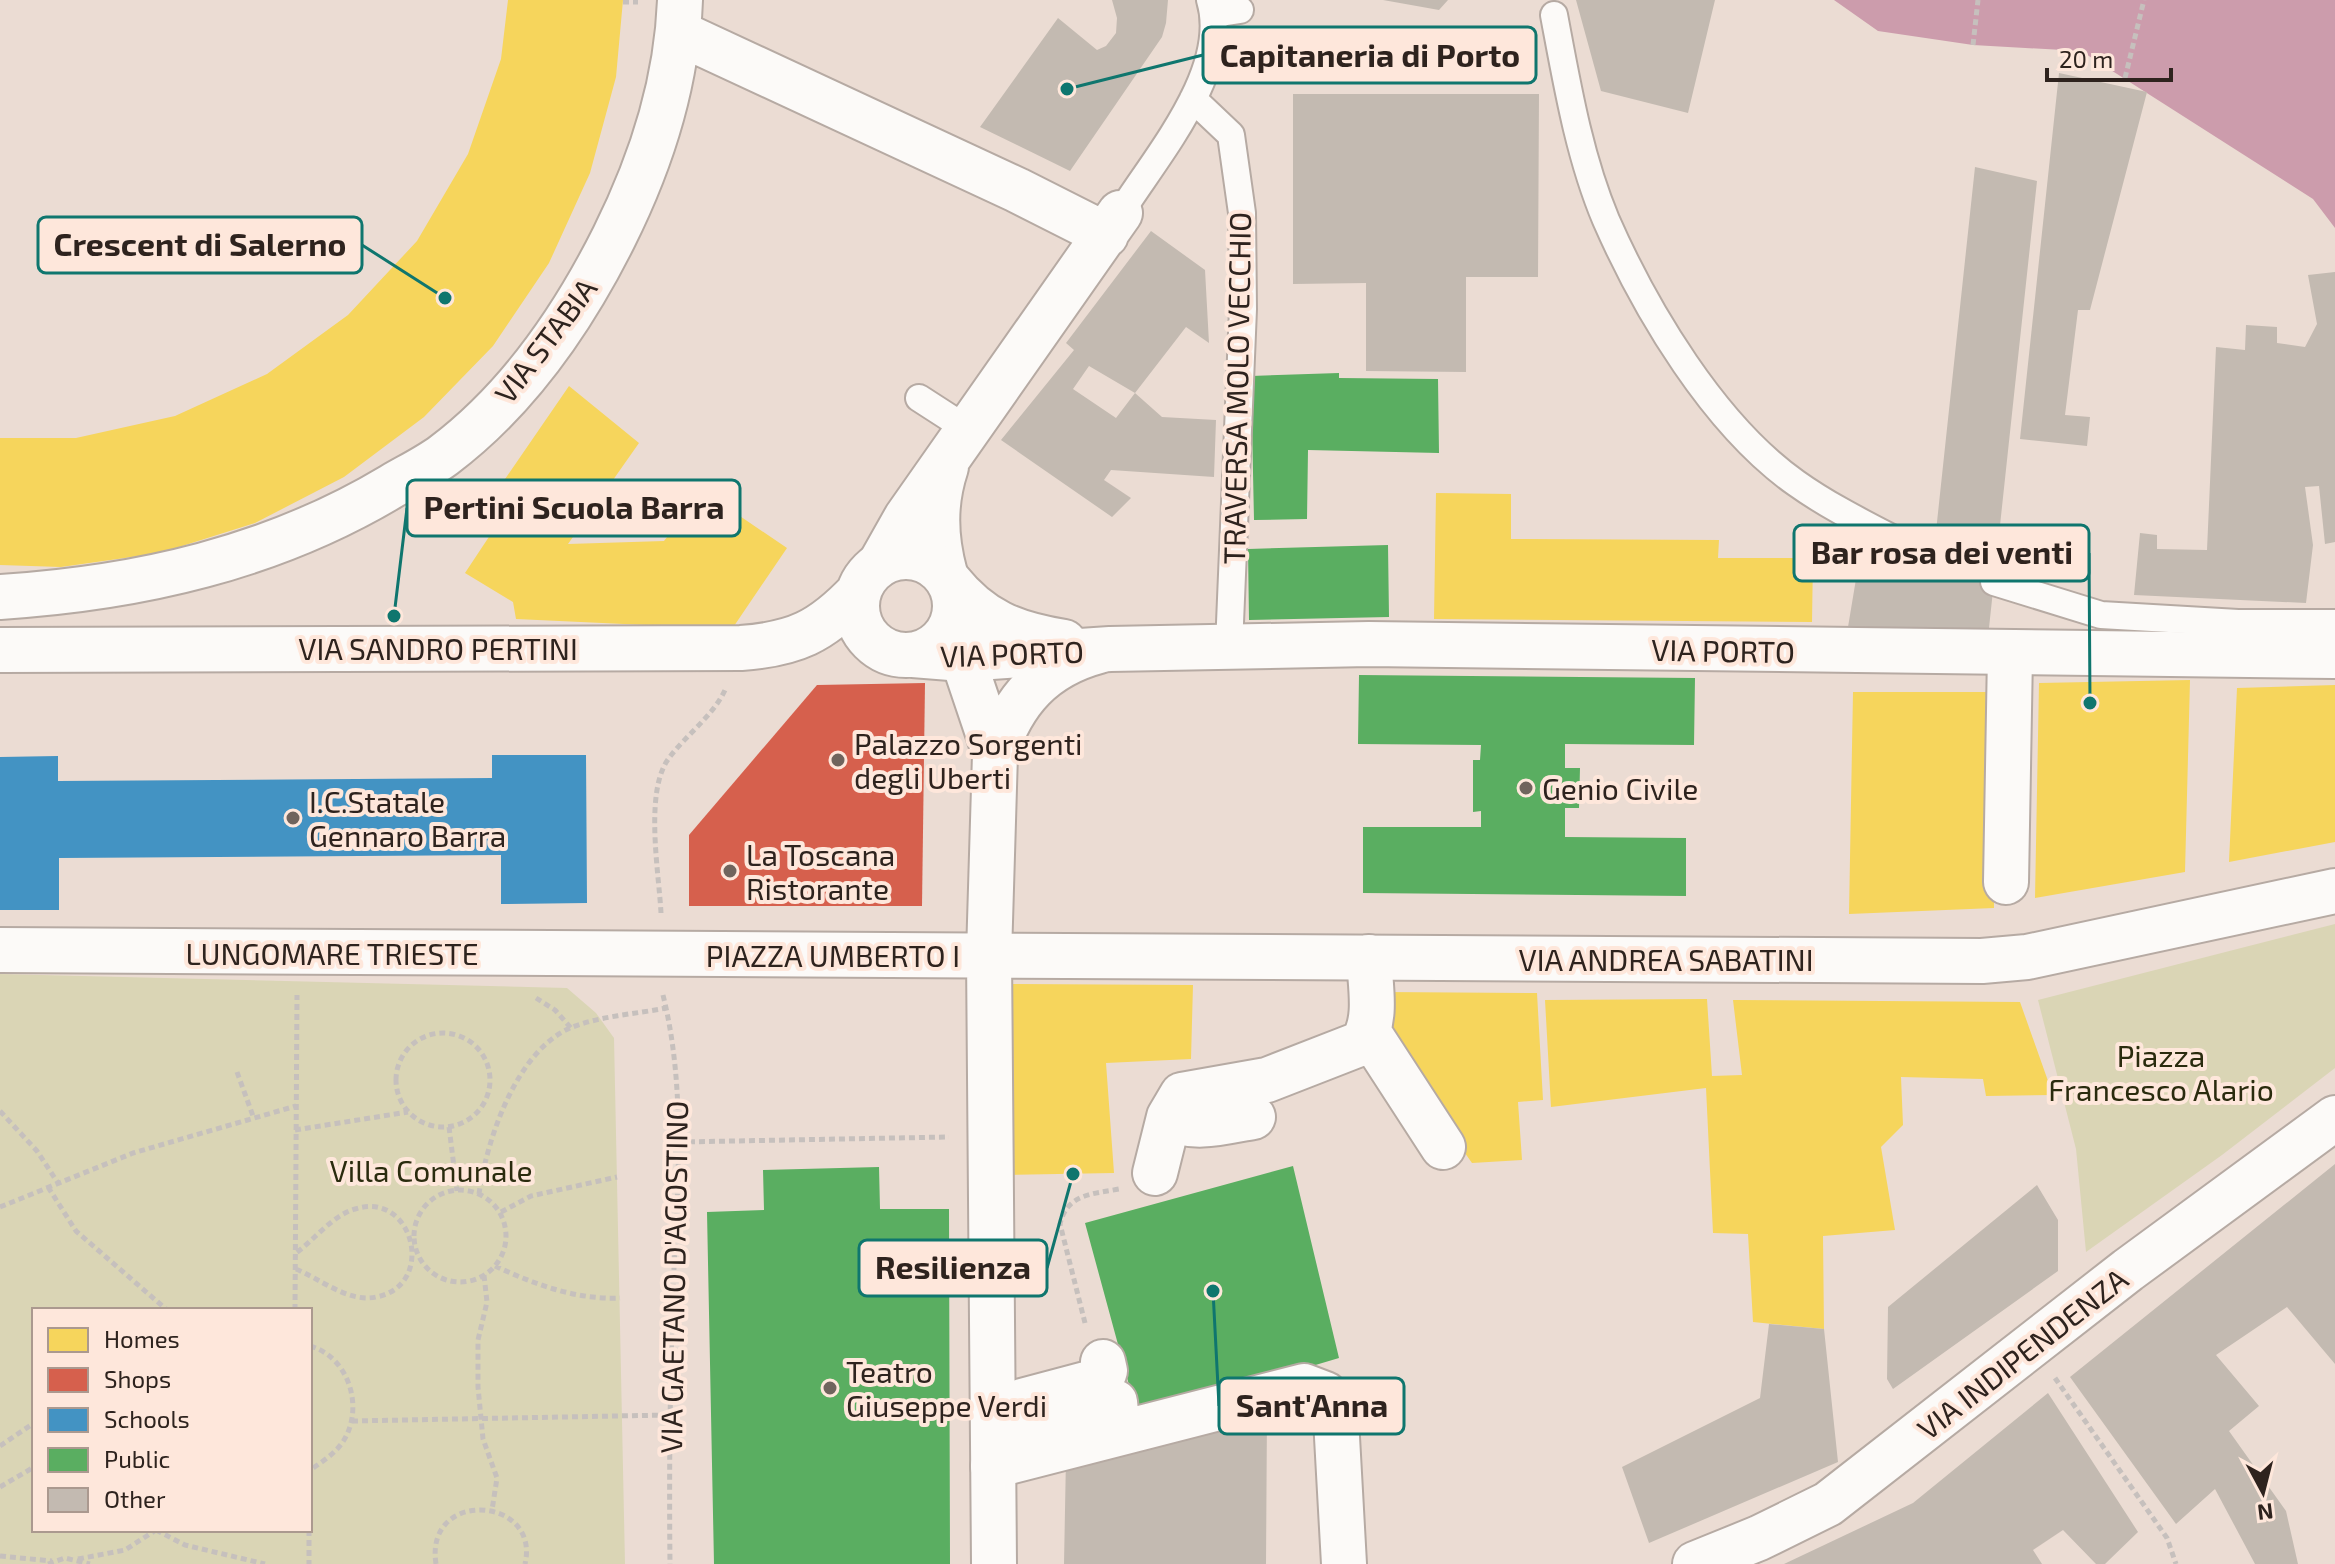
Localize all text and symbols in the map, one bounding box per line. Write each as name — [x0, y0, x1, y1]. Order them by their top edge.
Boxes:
callout: Capitaneria di Porto — [1203, 27, 1536, 83]
scale bar — [2047, 32, 2171, 82]
text: Capitaneria di Porto — [1220, 35, 1520, 73]
text: 20 m — [2059, 44, 2113, 73]
street label: TRAVERSA MOLO VECCHIO — [1215, 211, 1257, 565]
callout: Crescent di Salerno — [38, 217, 362, 273]
text: Crescent di Salerno — [54, 224, 346, 262]
street label: VIA STABIA — [486, 270, 604, 410]
callout: Pertini Scuola Barra — [407, 480, 740, 536]
text: Pertini Scuola Barra — [423, 487, 725, 525]
callout: Bar rosa dei venti — [1794, 525, 2089, 581]
text: Bar rosa dei venti — [1811, 532, 2073, 570]
street label: VIA SANDRO PERTINI — [298, 630, 578, 666]
street label: VIA PORTO — [1651, 631, 1795, 669]
street label: VIA PORTO — [940, 633, 1084, 673]
place label: Palazzo Sorgenti degli Uberti — [854, 725, 1083, 795]
marker: Palazzo Sorgenti degli Uberti — [829, 751, 847, 769]
place label: Genio Civile — [1542, 770, 1698, 806]
marker: Genio Civile — [1517, 779, 1535, 797]
place label: I.C.Statale Gennaro Barra — [309, 783, 506, 853]
marker: I.C.Statale Gennaro Barra — [284, 809, 302, 827]
place label: La Toscana Ristorante — [746, 836, 895, 906]
marker: La Toscana Ristorante — [721, 862, 739, 880]
street label: LUNGOMARE TRIESTE — [186, 935, 478, 971]
street label: PIAZZA UMBERTO I — [706, 937, 960, 973]
street label: VIA ANDREA SABATINI — [1518, 941, 1814, 977]
park label: Piazza Francesco Alario — [2048, 1037, 2274, 1107]
street label: VIA GAETANO D'AGOSTINO — [652, 1100, 694, 1454]
park label: Villa Comunale — [329, 1152, 533, 1188]
callout: Resilienza — [859, 1240, 1047, 1296]
text: Resilienza — [875, 1247, 1031, 1285]
street label: VIA INDIPENDENZA — [1910, 1260, 2134, 1446]
legend — [32, 1308, 312, 1532]
text: Homes — [104, 1324, 180, 1353]
place label: Teatro Giuseppe Verdi — [846, 1353, 1047, 1423]
text: Shops — [104, 1364, 171, 1393]
callout: Sant'Anna — [1219, 1378, 1404, 1434]
marker: Teatro Giuseppe Verdi — [821, 1379, 839, 1397]
text: Sant'Anna — [1236, 1385, 1388, 1423]
text: Schools — [104, 1404, 190, 1433]
text: Public — [104, 1444, 170, 1473]
north arrow — [2223, 1452, 2303, 1532]
text: Other — [104, 1484, 166, 1513]
text: N — [2256, 1499, 2275, 1527]

